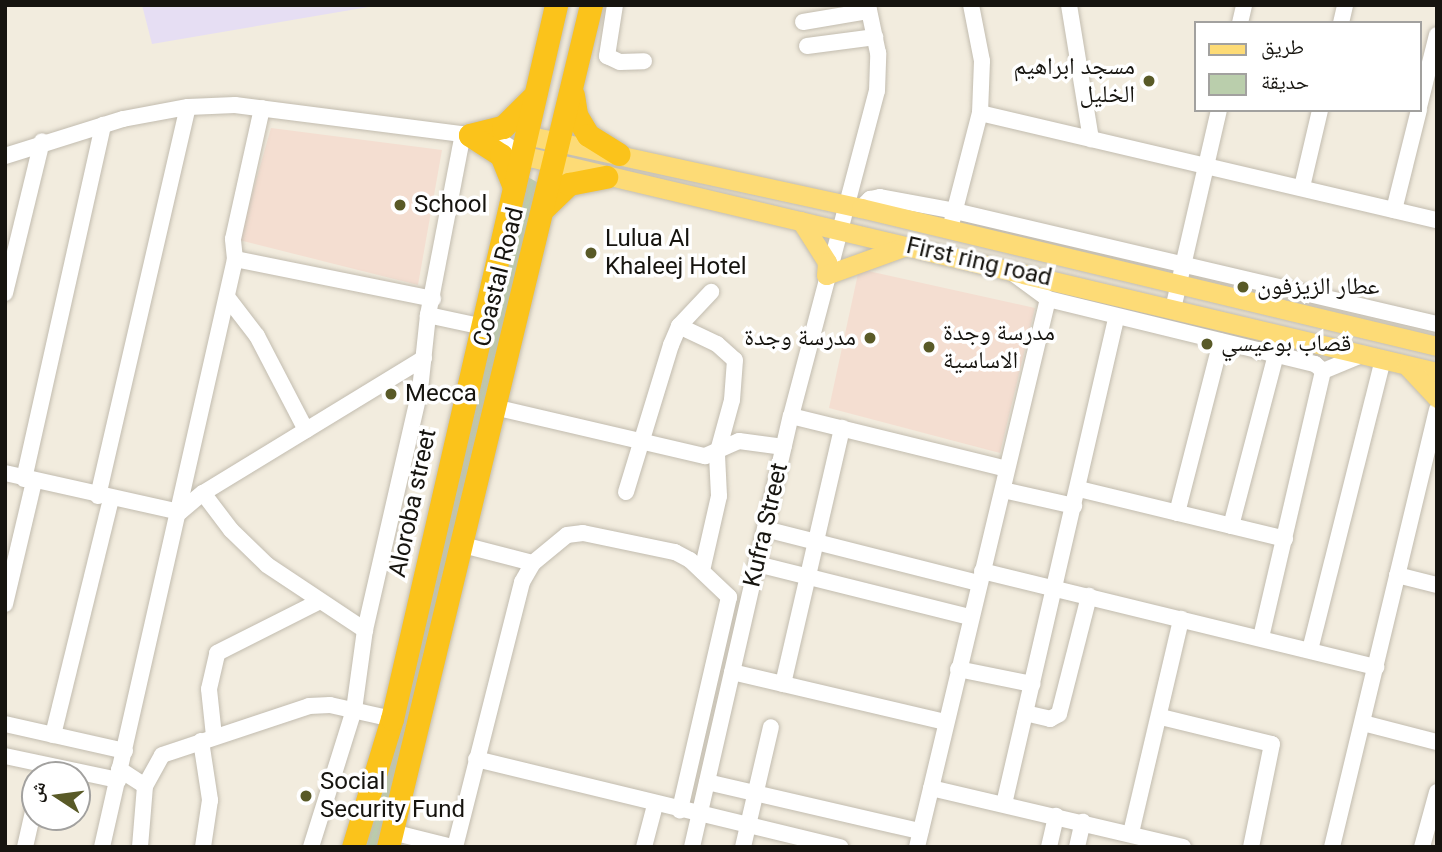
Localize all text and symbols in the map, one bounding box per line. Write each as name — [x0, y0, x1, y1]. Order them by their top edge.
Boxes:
legend — [1194, 21, 1421, 112]
text: طريق — [1261, 35, 1304, 59]
place label: مسجد ابراهيم الخليل — [1014, 53, 1135, 109]
text: حديقة — [1261, 70, 1309, 94]
marker: مسجد ابراهيم الخليل — [1141, 73, 1157, 89]
place label: School — [414, 191, 487, 219]
marker: School — [392, 197, 408, 213]
street label: Coastal Road — [468, 204, 530, 350]
place label: Lulua Al Khaleej Hotel — [605, 225, 747, 281]
street label: First ring road — [904, 231, 1054, 293]
marker: Lulua Al Khaleej Hotel — [583, 245, 599, 261]
place label: عطار الزيزفون — [1257, 273, 1379, 301]
marker: عطار الزيزفون — [1235, 279, 1251, 295]
place label: مدرسة وجدة الاساسية — [943, 319, 1055, 375]
place label: مدرسة وجدة — [744, 324, 856, 352]
marker: مدرسة وجدة — [862, 330, 878, 346]
place label: قصاب بوعيسي — [1221, 330, 1351, 358]
marker: قصاب بوعيسي — [1199, 336, 1215, 352]
marker: مدرسة وجدة الاساسية — [921, 339, 937, 355]
place label: Mecca — [405, 380, 477, 408]
marker: Mecca — [383, 386, 399, 402]
street label: Aloroba street — [383, 426, 443, 580]
street label: Kufra Street — [738, 460, 794, 590]
north arrow — [21, 761, 91, 831]
place label: Social Security Fund — [320, 768, 465, 824]
text: ش — [24, 779, 50, 804]
marker: Social Security Fund — [298, 788, 314, 804]

